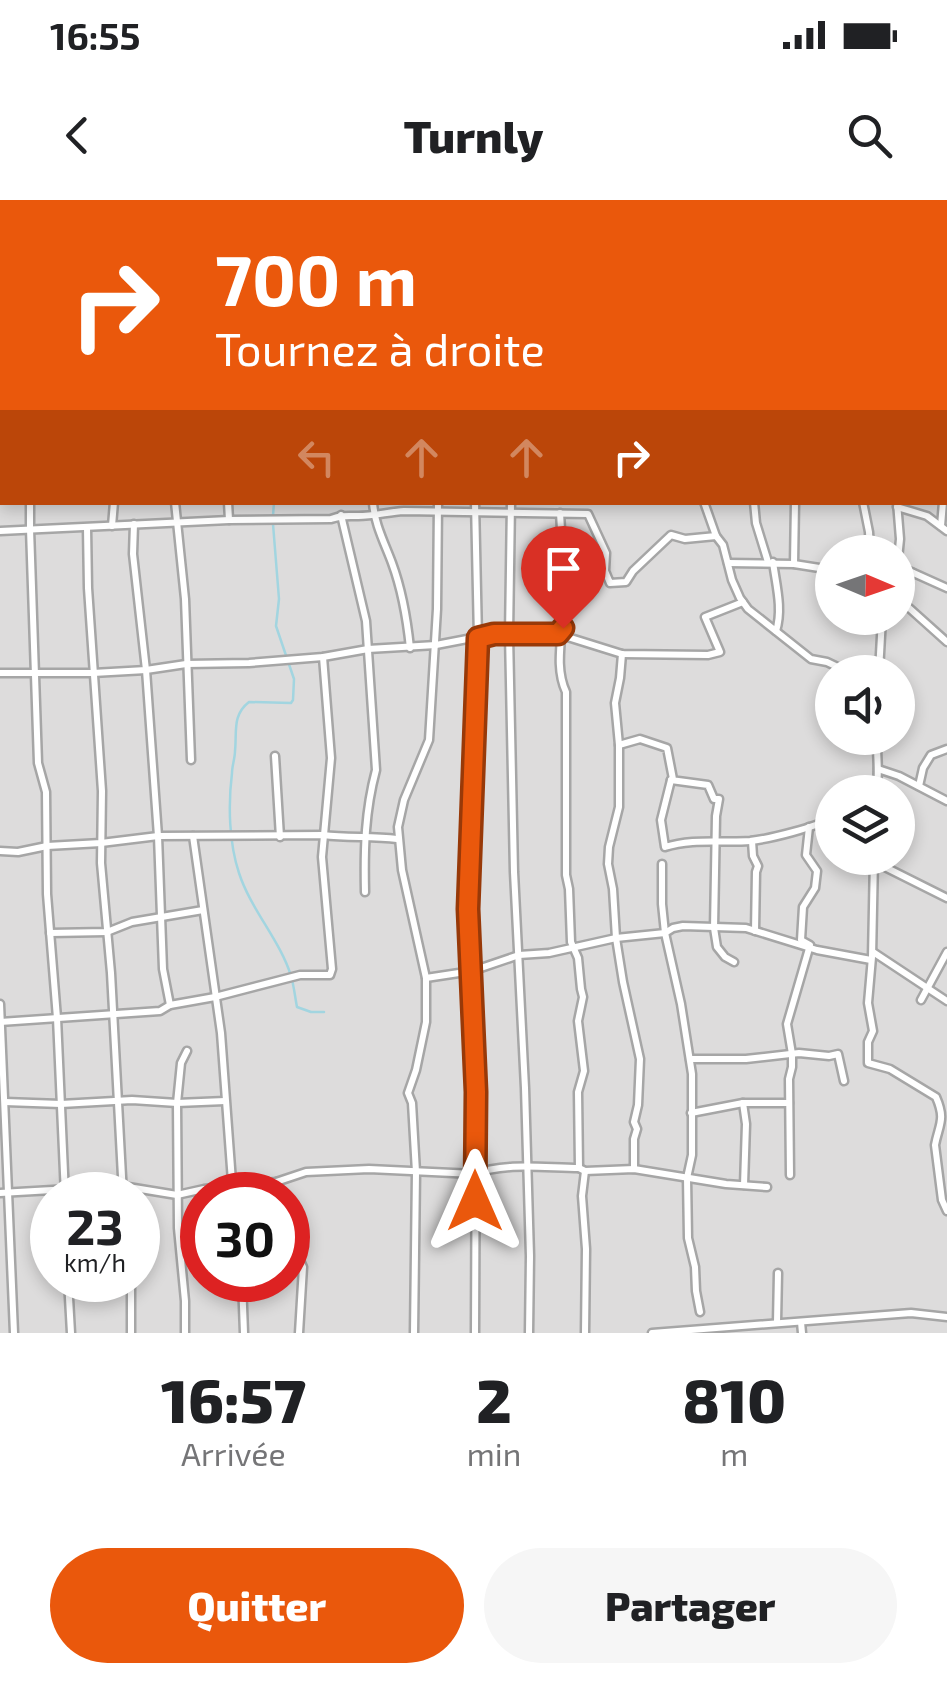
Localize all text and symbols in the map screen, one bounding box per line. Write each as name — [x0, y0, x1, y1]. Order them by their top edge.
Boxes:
text: 16:55 — [50, 12, 141, 58]
icon: back — [50, 108, 105, 163]
text: Turnly — [404, 108, 543, 162]
icon: search — [842, 108, 897, 163]
text: 700 m — [215, 236, 417, 320]
icon: right — [50, 240, 180, 370]
text: Tournez à droite — [215, 321, 545, 375]
icon: left — [289, 430, 344, 485]
icon: ahead — [394, 430, 449, 485]
icon: ahead — [499, 430, 554, 485]
icon: right — [604, 430, 659, 485]
pin — [521, 526, 606, 629]
north arrow — [815, 535, 915, 635]
map controls — [815, 535, 915, 875]
icon: arrive — [536, 541, 591, 596]
button: sound — [815, 655, 915, 755]
button: layers — [815, 775, 915, 875]
position arrow — [423, 1149, 527, 1253]
speed limit sign: 30 — [180, 1172, 310, 1302]
text: 23 — [66, 1195, 124, 1255]
text: km/h — [64, 1247, 126, 1277]
text: 16:57 — [161, 1363, 306, 1435]
text: 2 — [476, 1363, 512, 1435]
text: 810 — [682, 1363, 786, 1435]
text: Arrivée — [181, 1434, 286, 1472]
text: min — [467, 1434, 521, 1472]
text: m — [720, 1434, 748, 1472]
button: Quitter — [50, 1548, 464, 1663]
button: Partager — [484, 1548, 897, 1663]

